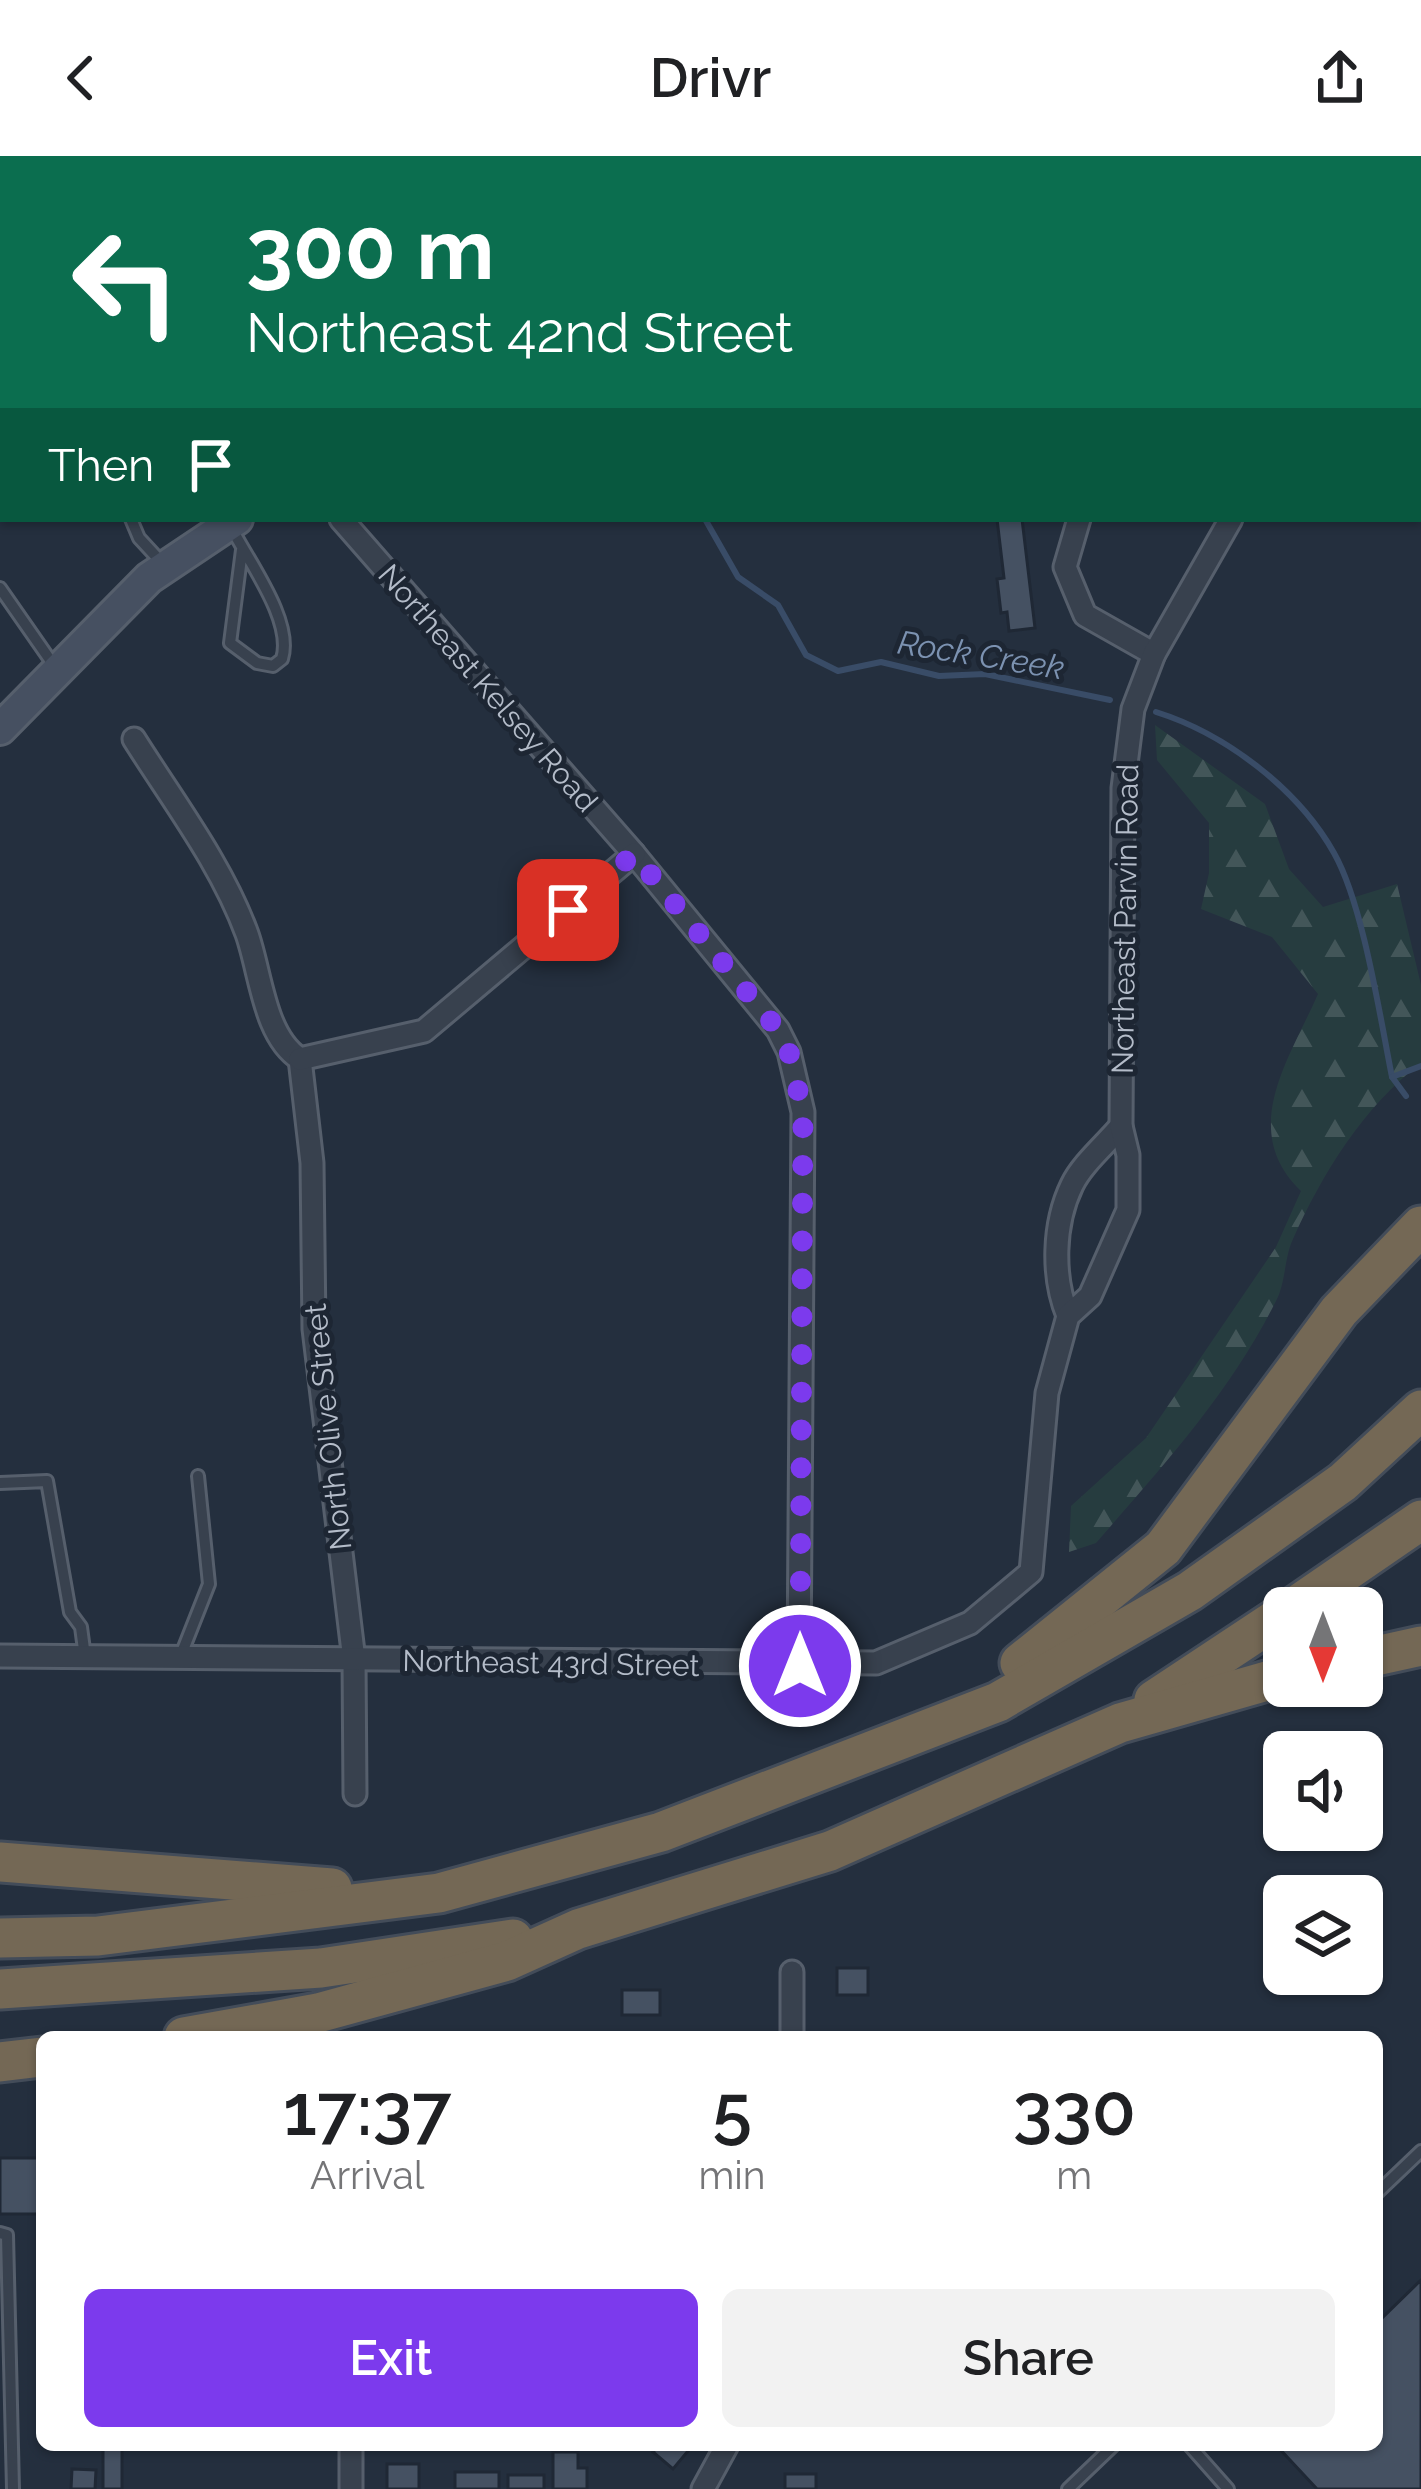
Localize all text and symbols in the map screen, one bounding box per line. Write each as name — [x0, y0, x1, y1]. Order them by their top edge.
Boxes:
icon: back — [48, 45, 114, 111]
icon: share — [1307, 45, 1373, 111]
text: Drivr — [650, 46, 771, 110]
text: 300 m — [246, 200, 494, 299]
icon: left — [48, 204, 204, 360]
text: Northeast 42nd Street — [246, 301, 793, 365]
icon: arrive — [178, 432, 244, 498]
text: Then — [48, 439, 154, 492]
street label: Northeast Kelsey Road — [371, 557, 605, 819]
water label: Rock Creek — [895, 623, 1067, 687]
street label: Northeast Parvin Road — [1105, 764, 1145, 1074]
pin — [517, 859, 619, 961]
icon: arrive — [535, 877, 601, 943]
street label: North Olive Street — [298, 1302, 358, 1552]
north arrow — [1263, 1587, 1383, 1707]
map controls — [1263, 1587, 1383, 1995]
position arrow — [737, 1603, 863, 1729]
street label: Northeast 43rd Street — [402, 1643, 700, 1683]
button: sound — [1263, 1731, 1383, 1851]
button: layers — [1263, 1875, 1383, 1995]
text: 17:37 — [283, 2067, 451, 2152]
text: 5 — [712, 2067, 752, 2152]
text: 330 — [1013, 2067, 1136, 2152]
text: Arrival — [310, 2152, 424, 2198]
text: min — [699, 2152, 766, 2198]
text: m — [1056, 2152, 1092, 2198]
button: Exit — [84, 2289, 698, 2427]
button: Share — [722, 2289, 1335, 2427]

